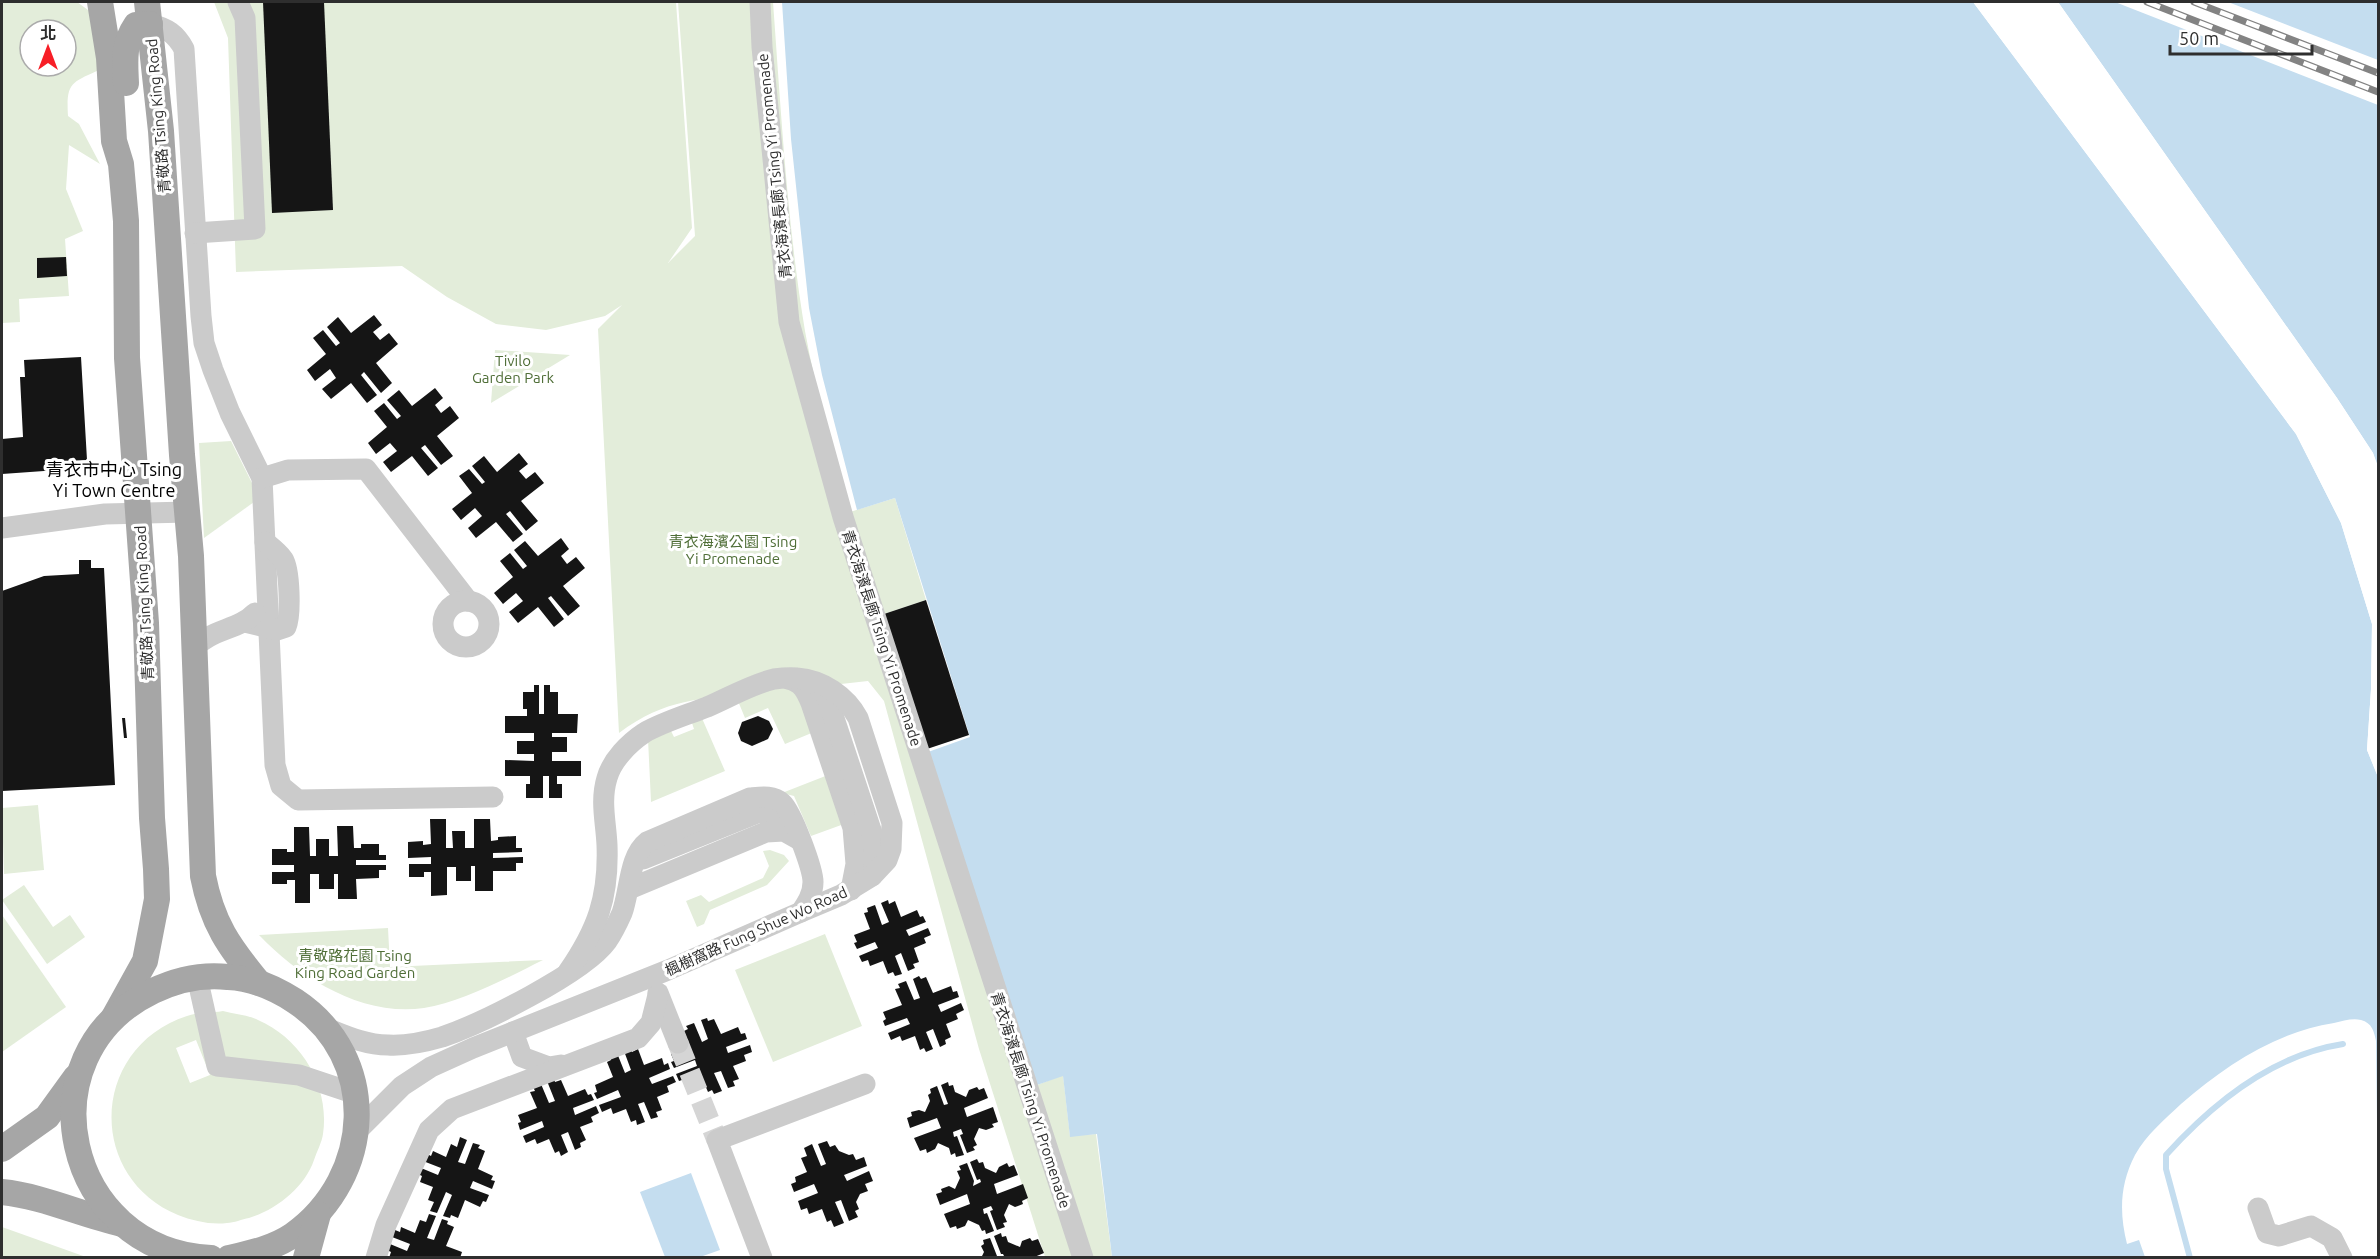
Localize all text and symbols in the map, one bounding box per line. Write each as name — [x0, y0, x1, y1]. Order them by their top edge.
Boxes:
north arrow — [18, 18, 78, 78]
scale bar — [2170, 18, 2312, 56]
text: 北 — [40, 24, 56, 42]
text: 50 m — [2179, 28, 2219, 48]
street label: 青敬路 Tsing King Road — [143, 38, 173, 194]
street label: 青衣海濱長廊 Tsing Yi Promenade — [754, 53, 794, 279]
park label: Tivilo Garden Park — [472, 352, 555, 386]
district label: 青衣市中心 Tsing Yi Town Centre — [46, 459, 182, 500]
street label: 青敬路 Tsing King Road — [131, 525, 157, 681]
street label: 青衣海濱長廊 Tsing Yi Promenade — [839, 528, 925, 748]
park label: 青衣海濱公園 Tsing Yi Promenade — [669, 533, 797, 567]
street label: 楓樹窩路 Fung Shue Wo Road — [662, 883, 850, 979]
park label: 青敬路花園 Tsing King Road Garden — [295, 947, 415, 981]
street label: 青衣海濱長廊 Tsing Yi Promenade — [988, 990, 1074, 1210]

